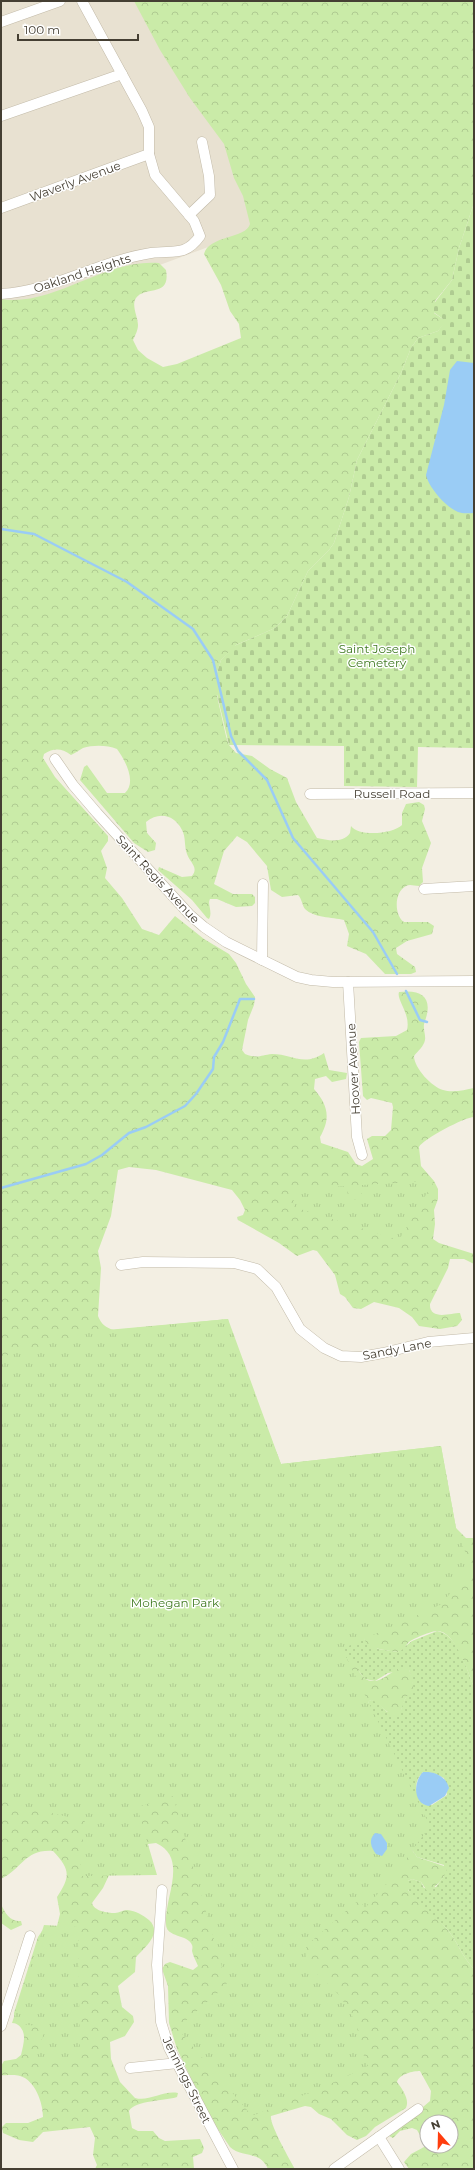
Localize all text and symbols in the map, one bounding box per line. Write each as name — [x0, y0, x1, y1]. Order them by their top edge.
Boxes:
scale bar — [18, 16, 138, 42]
text: 100 m — [24, 22, 60, 37]
street label: Waverly Avenue — [27, 158, 123, 204]
street label: Oakland Heights — [31, 250, 133, 296]
park label: Saint Joseph Cemetery — [339, 641, 415, 670]
street label: Russell Road — [354, 786, 430, 801]
street label: Saint Regis Avenue — [113, 832, 203, 926]
street label: Hoover Avenue — [343, 1023, 363, 1115]
street label: Sandy Lane — [361, 1335, 433, 1363]
park label: Mohegan Park — [131, 1595, 220, 1610]
street label: Jennings Street — [159, 2033, 214, 2126]
north arrow — [419, 2114, 459, 2154]
text: N — [429, 2117, 442, 2133]

